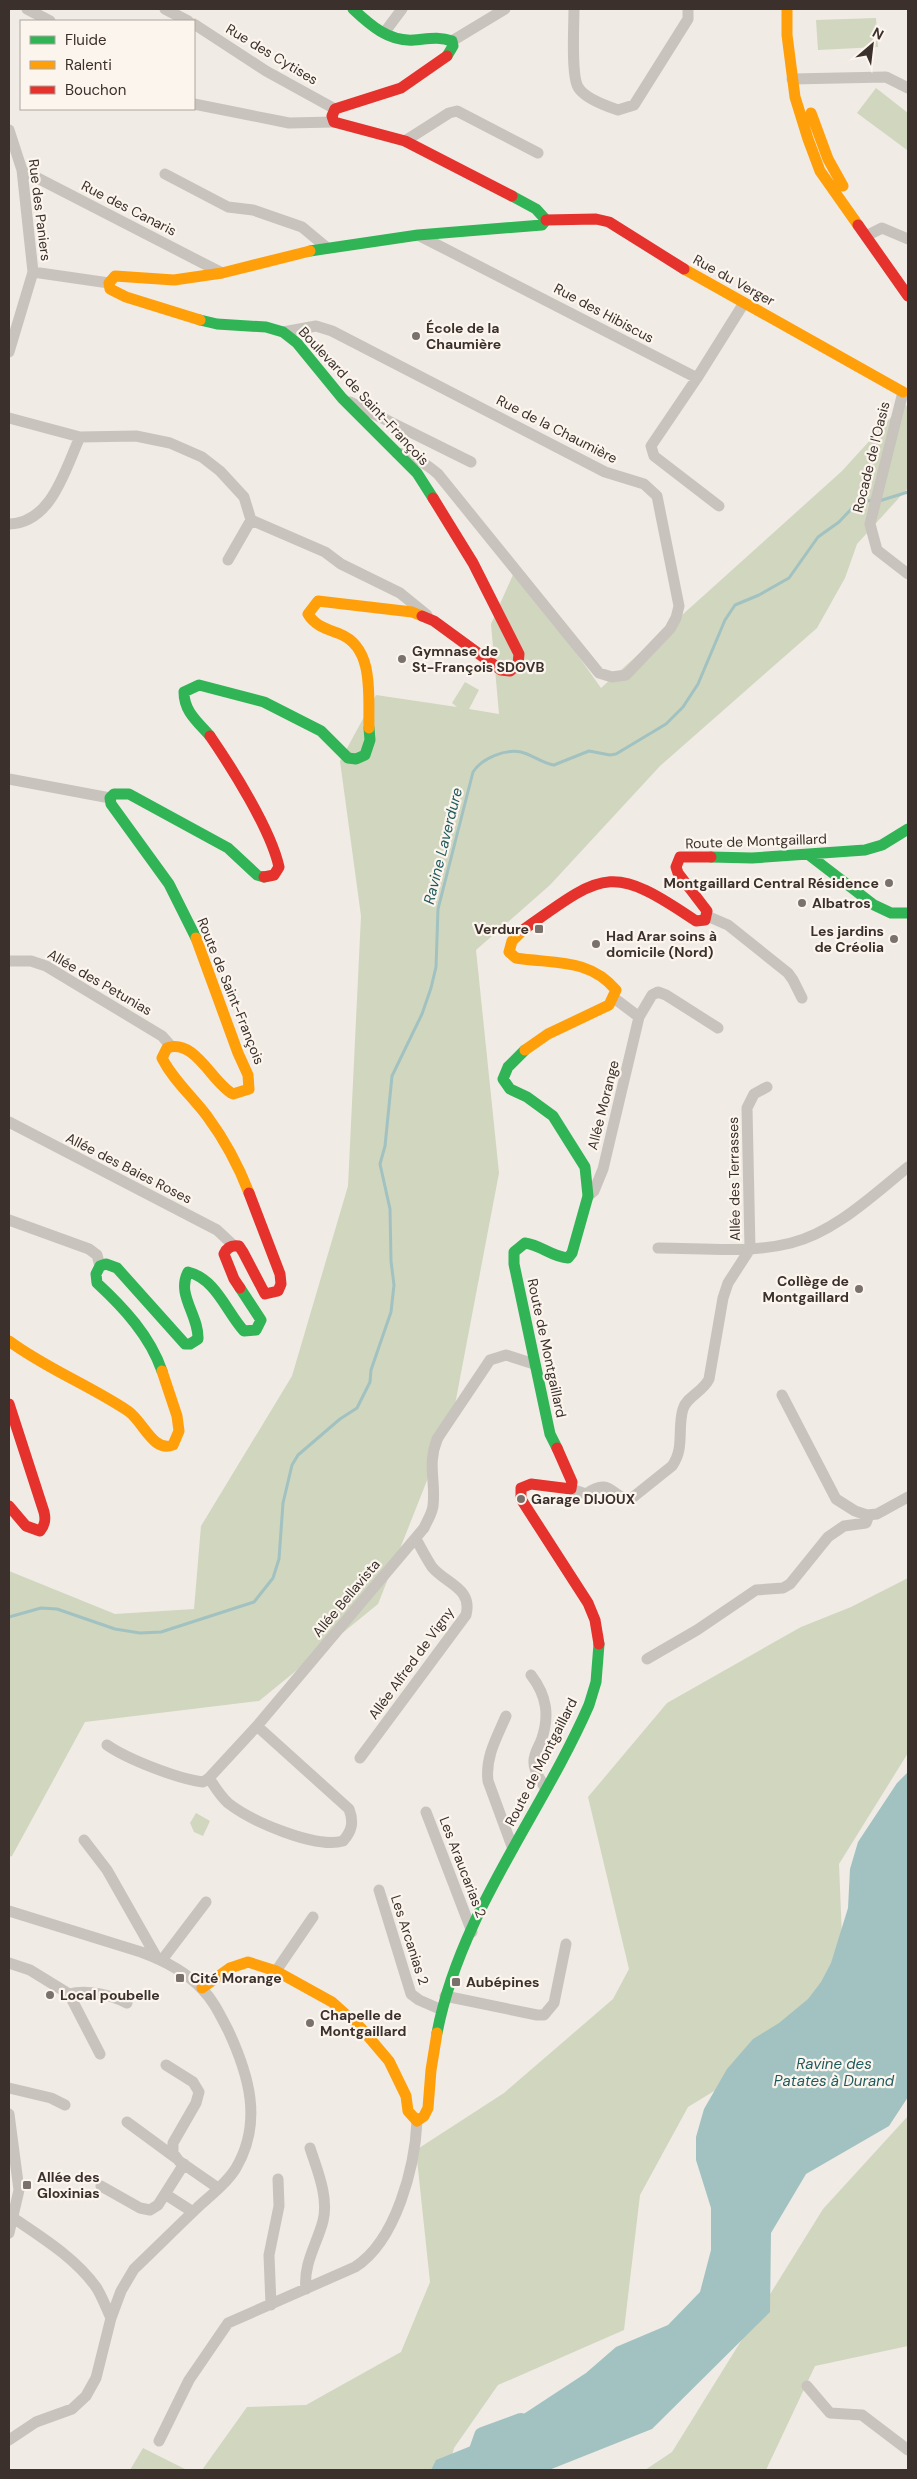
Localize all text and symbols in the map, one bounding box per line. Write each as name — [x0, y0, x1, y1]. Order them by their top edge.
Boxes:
street label: Rue des Cytises — [223, 19, 321, 89]
legend — [20, 20, 195, 110]
north arrow — [847, 20, 897, 70]
text: N — [869, 23, 887, 44]
text: Fluide — [65, 30, 107, 50]
text: Ralenti — [65, 55, 112, 75]
text: Bouchon — [65, 80, 126, 100]
street label: Rue des Paniers — [25, 158, 55, 262]
street label: Rue des Canaris — [78, 176, 180, 240]
street label: Rue du Verger — [690, 250, 778, 310]
street label: Rue des Hibiscus — [551, 279, 657, 347]
place label: École de la Chaumière — [426, 319, 501, 353]
street label: Boulevard de Saint-François — [295, 323, 433, 469]
marker: École de la Chaumière — [410, 330, 422, 342]
street label: Rue de la Chaumière — [494, 391, 621, 467]
street label: Rocade de l'Oasis — [848, 400, 894, 514]
place label: Gymnase de St-François SDOVB — [412, 642, 544, 676]
marker: Gymnase de St-François SDOVB — [396, 653, 408, 665]
water label: Ravine Laverdure — [419, 785, 467, 906]
street label: Route de Montgaillard — [685, 830, 827, 852]
place label: Montgaillard Central Résidence — [664, 874, 879, 892]
marker: Montgaillard Central Résidence — [883, 877, 895, 889]
place label: Albatros — [812, 894, 871, 912]
marker: Albatros — [796, 897, 808, 909]
street label: Route de Saint-François — [193, 915, 269, 1067]
place label: Verdure — [474, 920, 529, 938]
place label: Les jardins de Créolia — [811, 922, 884, 956]
marker: Verdure — [533, 923, 545, 935]
place label: Had Arar soins à domicile (Nord) — [606, 927, 717, 961]
marker: Les jardins de Créolia — [888, 933, 900, 945]
marker: Had Arar soins à domicile (Nord) — [590, 938, 602, 950]
street label: Allée des Petunias — [45, 945, 155, 1019]
street label: Allée Morange — [583, 1058, 623, 1152]
street label: Allée des Terrasses — [724, 1117, 744, 1241]
street label: Allée des Baies Roses — [63, 1128, 195, 1208]
place label: Collège de Montgaillard — [763, 1272, 849, 1306]
street label: Route de Montgaillard — [523, 1277, 571, 1419]
marker: Collège de Montgaillard — [853, 1283, 865, 1295]
place label: Garage DIJOUX — [531, 1490, 635, 1508]
marker: Garage DIJOUX — [515, 1493, 527, 1505]
street label: Allée Bellavista — [308, 1556, 384, 1640]
street label: Allée Alfred de Vigny — [364, 1603, 458, 1723]
street label: Route de Montgaillard — [501, 1695, 581, 1829]
street label: Les Araucarias 2 — [436, 1814, 490, 1920]
street label: Les Arcanias 2 — [387, 1893, 433, 1987]
place label: Cité Morange — [190, 1969, 282, 1987]
marker: Cité Morange — [174, 1972, 186, 1984]
place label: Aubépines — [466, 1973, 540, 1991]
marker: Aubépines — [450, 1976, 462, 1988]
place label: Local poubelle — [60, 1986, 160, 2004]
marker: Local poubelle — [44, 1989, 56, 2001]
place label: Chapelle de Montgaillard — [320, 2006, 407, 2040]
marker: Chapelle de Montgaillard — [304, 2017, 316, 2029]
water label: Ravine des Patates à Durand — [774, 2054, 895, 2091]
place label: Allée des Gloxinias — [37, 2168, 100, 2202]
marker: Allée des Gloxinias — [21, 2179, 33, 2191]

